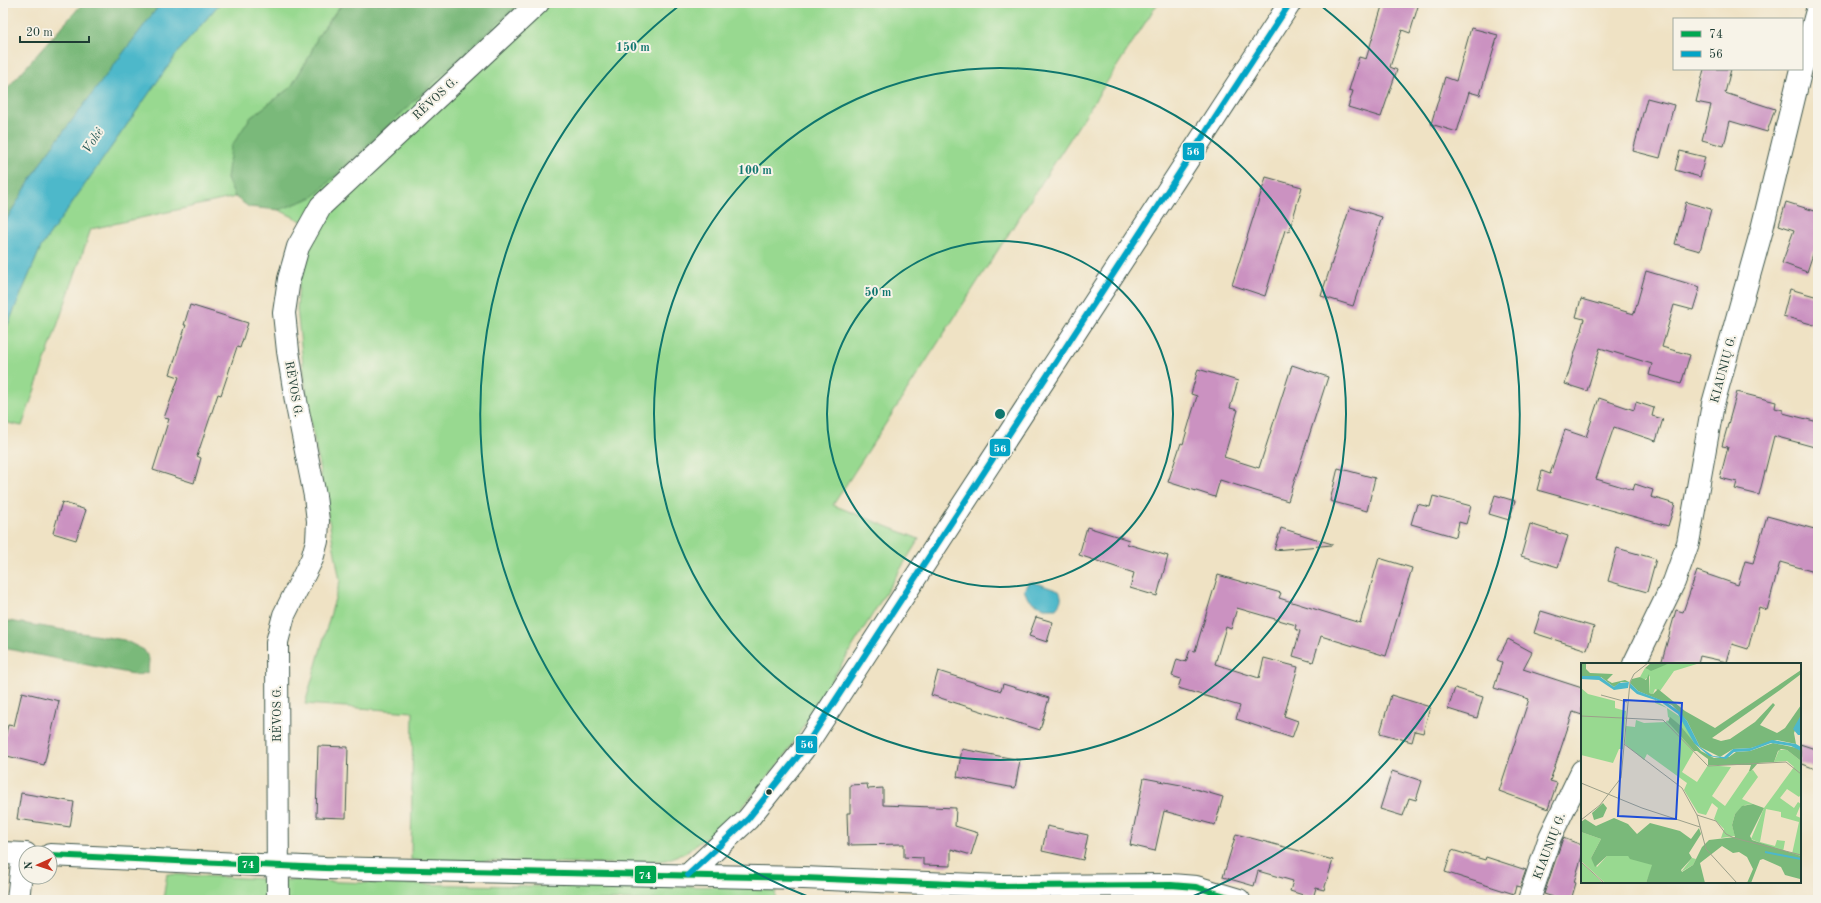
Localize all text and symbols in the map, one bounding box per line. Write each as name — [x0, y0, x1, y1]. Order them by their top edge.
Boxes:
scale bar — [20, 18, 89, 44]
legend — [1673, 18, 1803, 70]
text: 20 m — [26, 27, 53, 39]
text: 74 — [1709, 29, 1723, 41]
text: 150 m — [616, 41, 650, 54]
text: 56 — [1709, 48, 1723, 61]
street label: RĖVOS G. — [408, 72, 460, 122]
water label: Vokė — [80, 125, 107, 156]
line badge: 56 — [1182, 142, 1205, 161]
text: 56 — [1187, 147, 1199, 158]
text: 100 m — [738, 165, 772, 177]
text: 50 m — [865, 286, 892, 299]
street label: KIAUNIŲ G. — [1709, 334, 1739, 405]
street label: RĖVOS G. — [282, 360, 308, 418]
centre of rings — [993, 407, 1007, 421]
line badge: 56 — [989, 438, 1011, 457]
text: 56 — [994, 444, 1006, 455]
inset map — [1581, 663, 1801, 883]
street label: RĖVOS G. — [268, 686, 284, 742]
line badge: 56 — [795, 735, 818, 754]
text: 56 — [801, 740, 813, 751]
unlabelled marker — [764, 787, 774, 797]
street label: KIAUNIŲ G. — [1532, 812, 1568, 881]
north arrow — [18, 845, 58, 885]
line badge: 74 — [237, 855, 260, 874]
text: N — [24, 860, 35, 870]
text: 74 — [242, 860, 254, 871]
line badge: 74 — [634, 865, 657, 884]
text: 74 — [639, 871, 651, 882]

